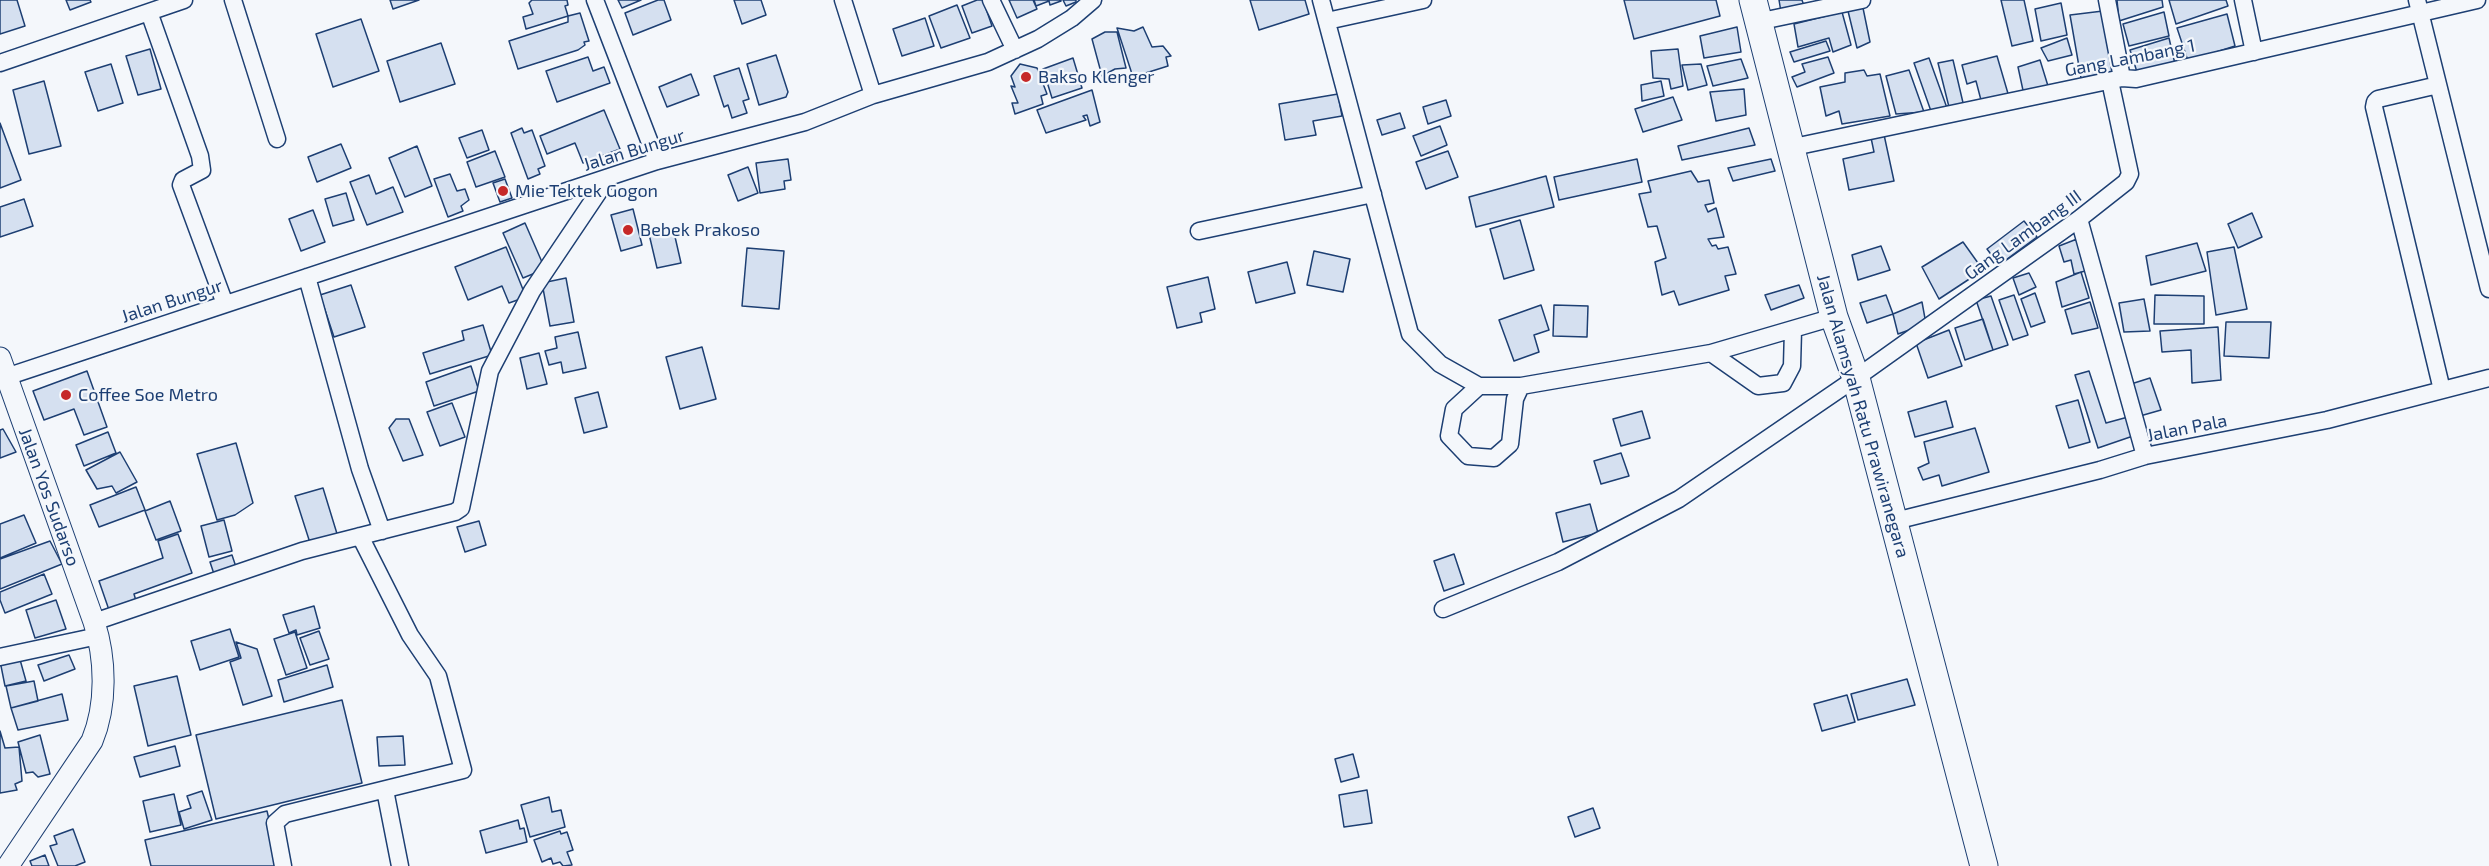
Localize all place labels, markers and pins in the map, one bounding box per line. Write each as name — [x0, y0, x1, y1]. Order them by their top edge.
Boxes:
place label: Bakso Klenger — [1038, 66, 1155, 88]
marker: Bakso Klenger — [1019, 70, 1033, 84]
place label: Mie Tektek Gogon — [515, 180, 658, 202]
marker: Mie Tektek Gogon — [496, 184, 510, 198]
place label: Bebek Prakoso — [640, 219, 760, 241]
marker: Bebek Prakoso — [621, 223, 635, 237]
place label: Coffee Soe Metro — [78, 384, 218, 406]
marker: Coffee Soe Metro — [59, 388, 73, 402]

